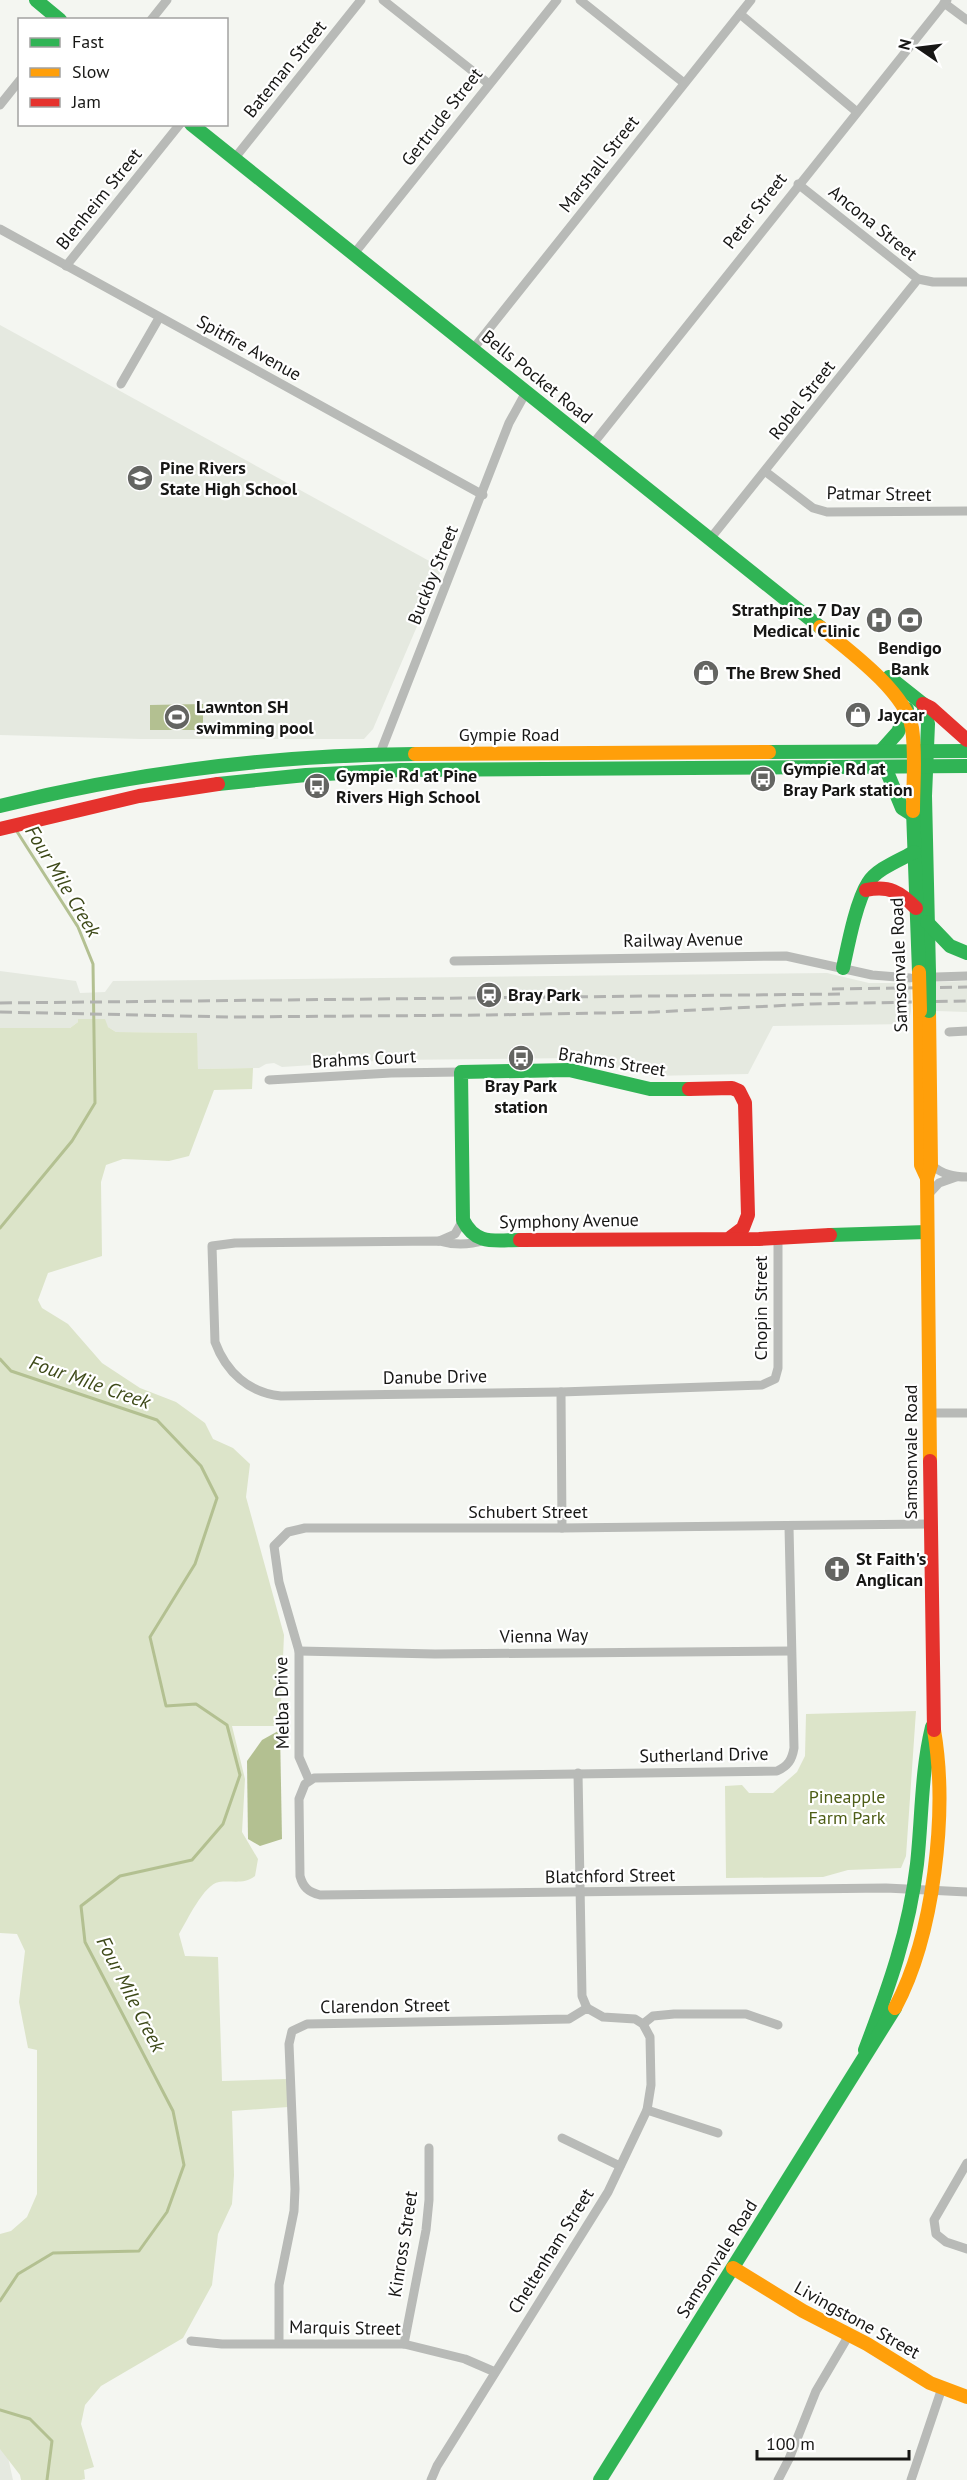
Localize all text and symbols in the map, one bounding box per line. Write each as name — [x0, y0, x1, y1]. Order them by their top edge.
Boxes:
street label: Bateman Street — [238, 15, 331, 122]
legend — [18, 18, 228, 126]
north arrow — [889, 18, 949, 78]
text: Fast — [72, 30, 104, 53]
text: N — [893, 37, 915, 52]
text: Slow — [72, 60, 110, 83]
street label: Gertrude Street — [396, 63, 487, 170]
text: Jam — [71, 90, 101, 113]
street label: Marshall Street — [554, 111, 644, 217]
street label: Blenheim Street — [51, 143, 147, 254]
street label: Peter Street — [718, 168, 792, 253]
street label: Ancona Street — [824, 180, 922, 265]
street label: Spitfire Avenue — [193, 309, 305, 386]
street label: Bells Pocket Road — [477, 325, 598, 428]
street label: Robel Street — [763, 355, 840, 444]
place label: Pine Rivers State High School — [160, 456, 298, 500]
school or university icon: Pine Rivers State High School — [125, 463, 155, 493]
street label: Patmar Street — [826, 481, 932, 506]
street label: Buckby Street — [402, 522, 463, 628]
place label: Strathpine 7 Day Medical Clinic — [732, 598, 860, 642]
hospital icon: Strathpine 7 Day Medical Clinic — [864, 605, 894, 635]
bank icon: Bendigo Bank — [895, 605, 925, 635]
place label: Bendigo Bank — [878, 636, 942, 680]
shop icon: The Brew Shed — [691, 658, 721, 688]
place label: The Brew Shed — [726, 661, 841, 684]
place label: Lawnton SH swimming pool — [196, 695, 314, 739]
shop icon: Jaycar — [843, 700, 873, 730]
sports icon: Lawnton SH swimming pool — [162, 702, 192, 732]
place label: Jaycar — [877, 703, 925, 726]
street label: Gympie Road — [459, 723, 559, 746]
place label: Gympie Rd at Bray Park station — [783, 757, 913, 801]
place label: Gympie Rd at Pine Rivers High School — [336, 764, 481, 808]
bus stop icon: Gympie Rd at Bray Park station — [748, 764, 778, 794]
bus stop icon: Gympie Rd at Pine Rivers High School — [302, 771, 332, 801]
water label: Four Mile Creek — [19, 820, 107, 943]
street label: Samsonvale Road — [885, 897, 912, 1033]
street label: Railway Avenue — [623, 927, 743, 952]
station icon: Bray Park — [474, 980, 504, 1010]
place label: Bray Park — [508, 983, 580, 1006]
street label: Brahms Street — [557, 1042, 667, 1081]
bus stop icon: Bray Park station — [506, 1043, 536, 1073]
street label: Brahms Court — [311, 1044, 417, 1073]
place label: Bray Park station — [485, 1074, 557, 1118]
street label: Symphony Avenue — [499, 1208, 639, 1233]
street label: Chopin Street — [749, 1256, 772, 1360]
water label: Four Mile Creek — [26, 1349, 155, 1415]
street label: Danube Drive — [383, 1364, 487, 1389]
street label: Samsonvale Road — [899, 1384, 922, 1520]
street label: Schubert Street — [468, 1500, 588, 1523]
place label: St Faith's Anglican — [856, 1547, 927, 1591]
church icon: St Faith's Anglican — [822, 1554, 852, 1584]
street label: Vienna Way — [498, 1623, 589, 1648]
street label: Melba Drive — [269, 1657, 294, 1749]
street label: Sutherland Drive — [639, 1742, 769, 1767]
park label: Pineapple Farm Park — [809, 1785, 886, 1829]
street label: Blatchford Street — [545, 1863, 675, 1888]
water label: Four Mile Creek — [91, 1932, 172, 2057]
street label: Clarendon Street — [320, 1993, 450, 2018]
street label: Cheltenham Street — [503, 2184, 598, 2318]
street label: Kinross Street — [383, 2189, 422, 2299]
street label: Samsonvale Road — [671, 2195, 762, 2322]
street label: Livingstone Street — [790, 2276, 924, 2364]
street label: Marquis Street — [289, 2315, 401, 2340]
scale bar — [757, 2423, 908, 2461]
text: 100 m — [766, 2432, 815, 2455]

